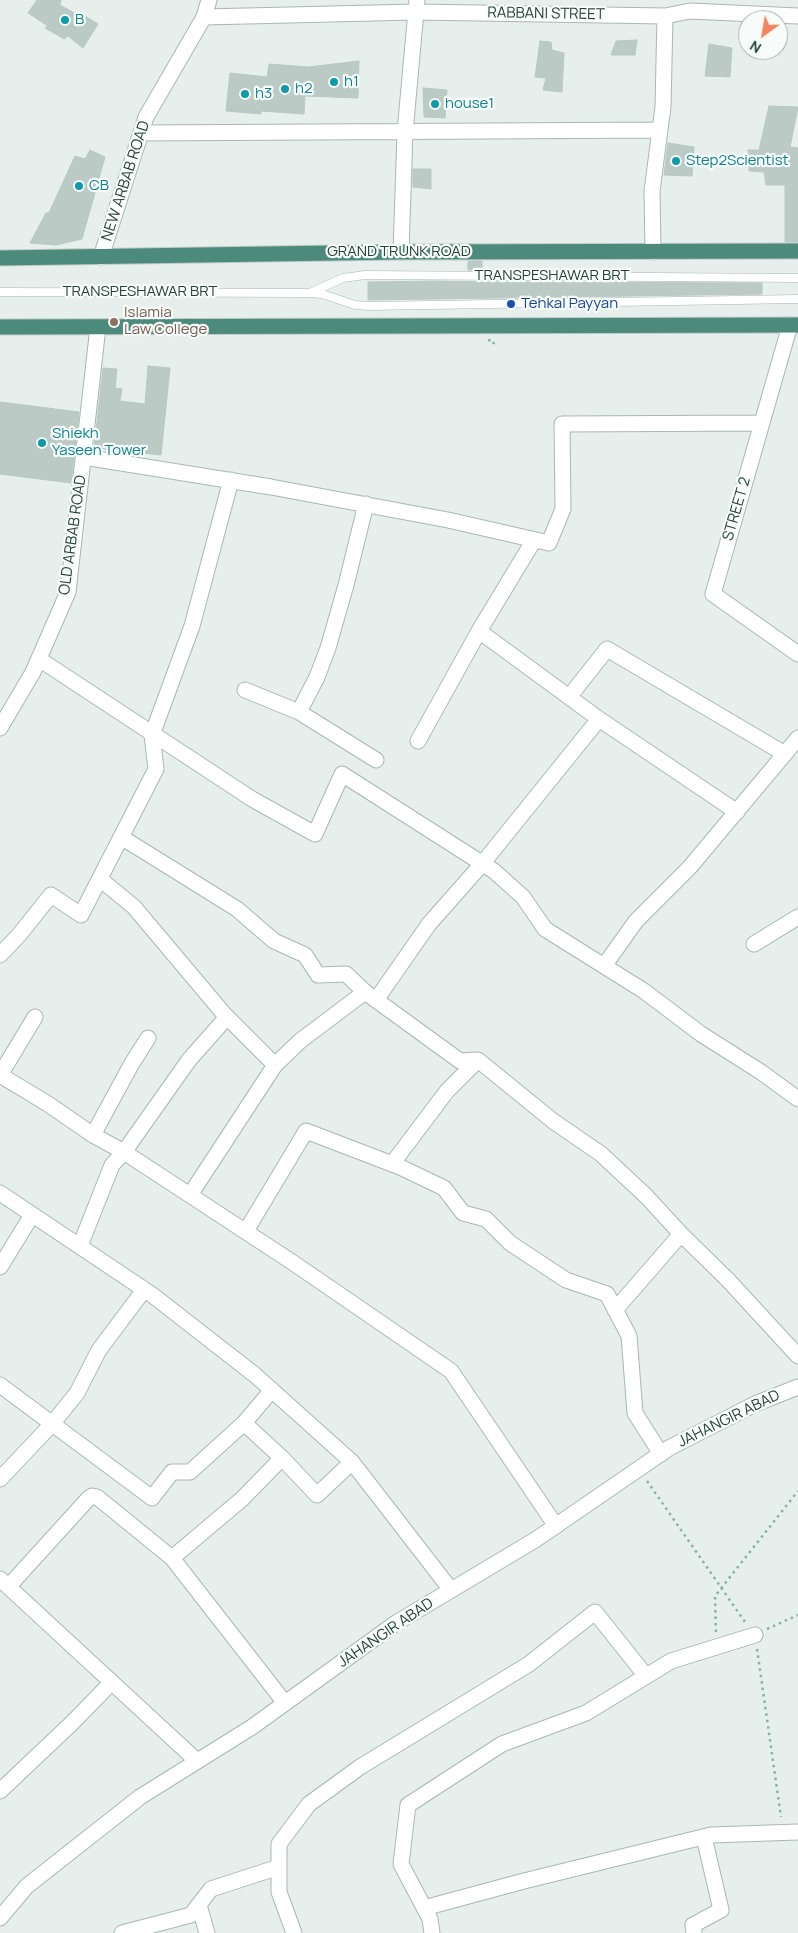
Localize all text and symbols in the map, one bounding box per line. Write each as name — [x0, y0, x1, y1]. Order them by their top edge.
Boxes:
street label: RABBANI STREET — [487, 4, 605, 24]
north arrow — [738, 10, 788, 60]
place label: B — [75, 11, 84, 29]
marker: B — [59, 14, 71, 26]
text: N — [746, 37, 765, 58]
place label: h1 — [344, 73, 359, 91]
marker: h1 — [328, 76, 340, 88]
place label: h2 — [295, 80, 312, 98]
marker: h2 — [279, 83, 291, 95]
place label: h3 — [255, 85, 272, 103]
marker: h3 — [239, 88, 251, 100]
place label: house1 — [445, 95, 494, 113]
marker: house1 — [429, 98, 441, 110]
street label: NEW ARBAB ROAD — [98, 119, 154, 243]
place label: Step2Scientist — [686, 152, 789, 170]
marker: Step2Scientist — [670, 155, 682, 167]
place label: CB — [89, 177, 109, 195]
marker: CB — [73, 180, 85, 192]
street label: GRAND TRUNK ROAD — [327, 243, 471, 261]
street label: TRANSPESHAWAR BRT — [474, 267, 630, 285]
street label: TRANSPESHAWAR BRT — [62, 283, 218, 301]
place label: Tehkal Payyan — [521, 295, 618, 313]
marker: Tehkal Payyan — [505, 298, 517, 310]
place label: Islamia Law College — [124, 304, 207, 339]
marker: Islamia Law College — [108, 316, 120, 328]
place label: Shiekh Yaseen Tower — [52, 425, 146, 460]
marker: Shiekh Yaseen Tower — [36, 437, 48, 449]
street label: OLD ARBAB ROAD — [56, 474, 90, 596]
street label: STREET 2 — [719, 475, 755, 543]
street label: JAHANGIR ABAD — [675, 1387, 783, 1451]
street label: JAHANGIR ABAD — [335, 1595, 437, 1671]

